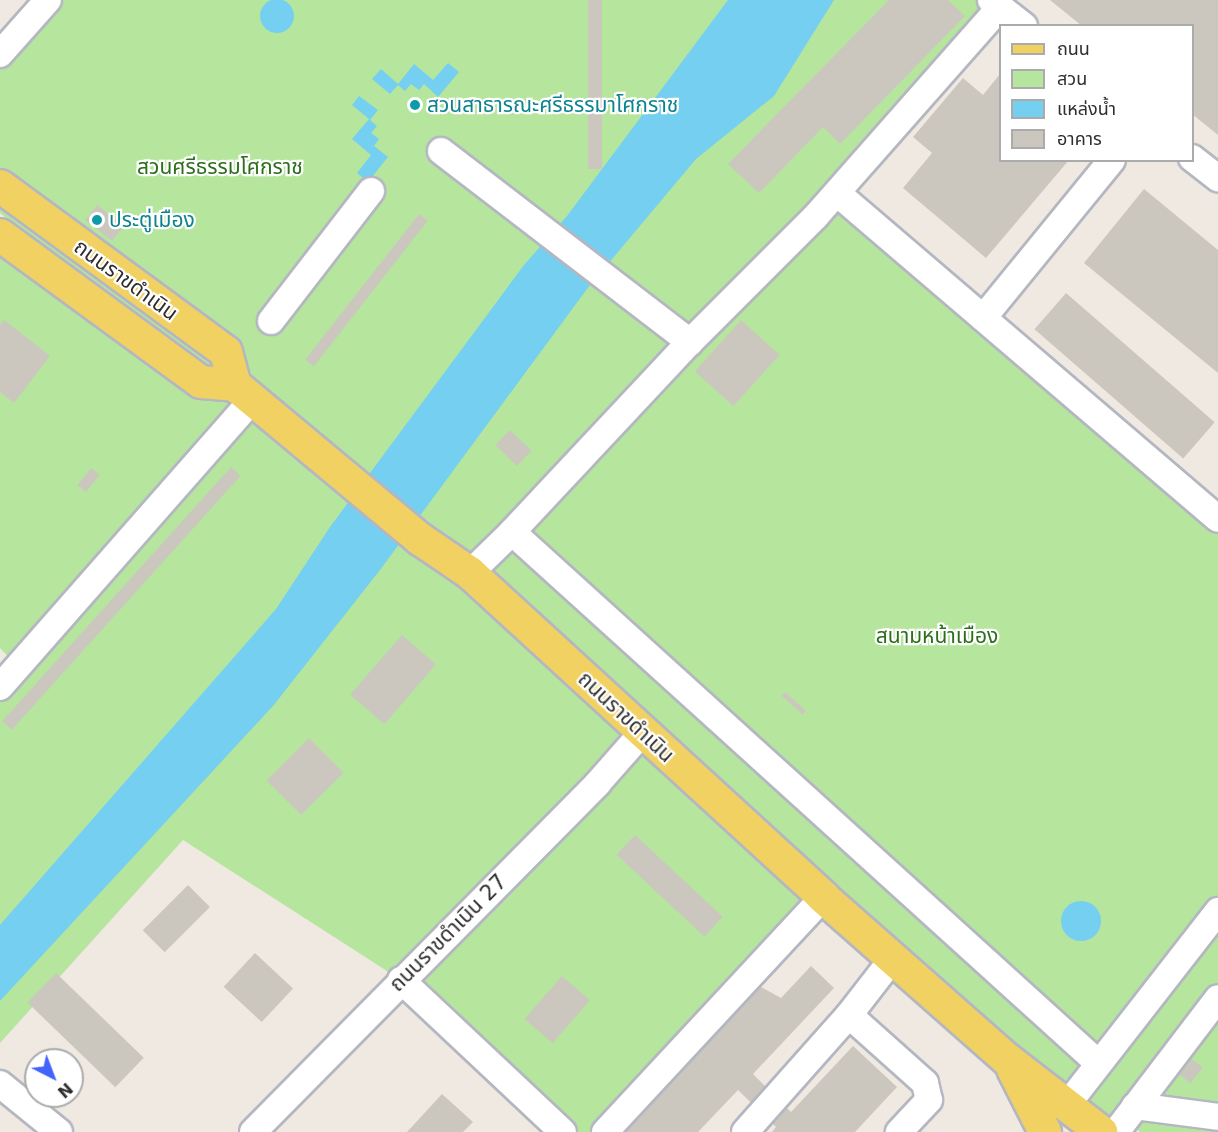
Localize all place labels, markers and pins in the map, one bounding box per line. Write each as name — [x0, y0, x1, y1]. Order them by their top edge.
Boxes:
place label: สวนสาธารณะศรีธรรมาโศกราช — [427, 92, 678, 118]
marker: สวนสาธารณะศรีธรรมาโศกราช — [408, 98, 422, 112]
place label: ประตู่เมือง — [109, 207, 195, 233]
marker: ประตู่เมือง — [90, 213, 104, 227]

